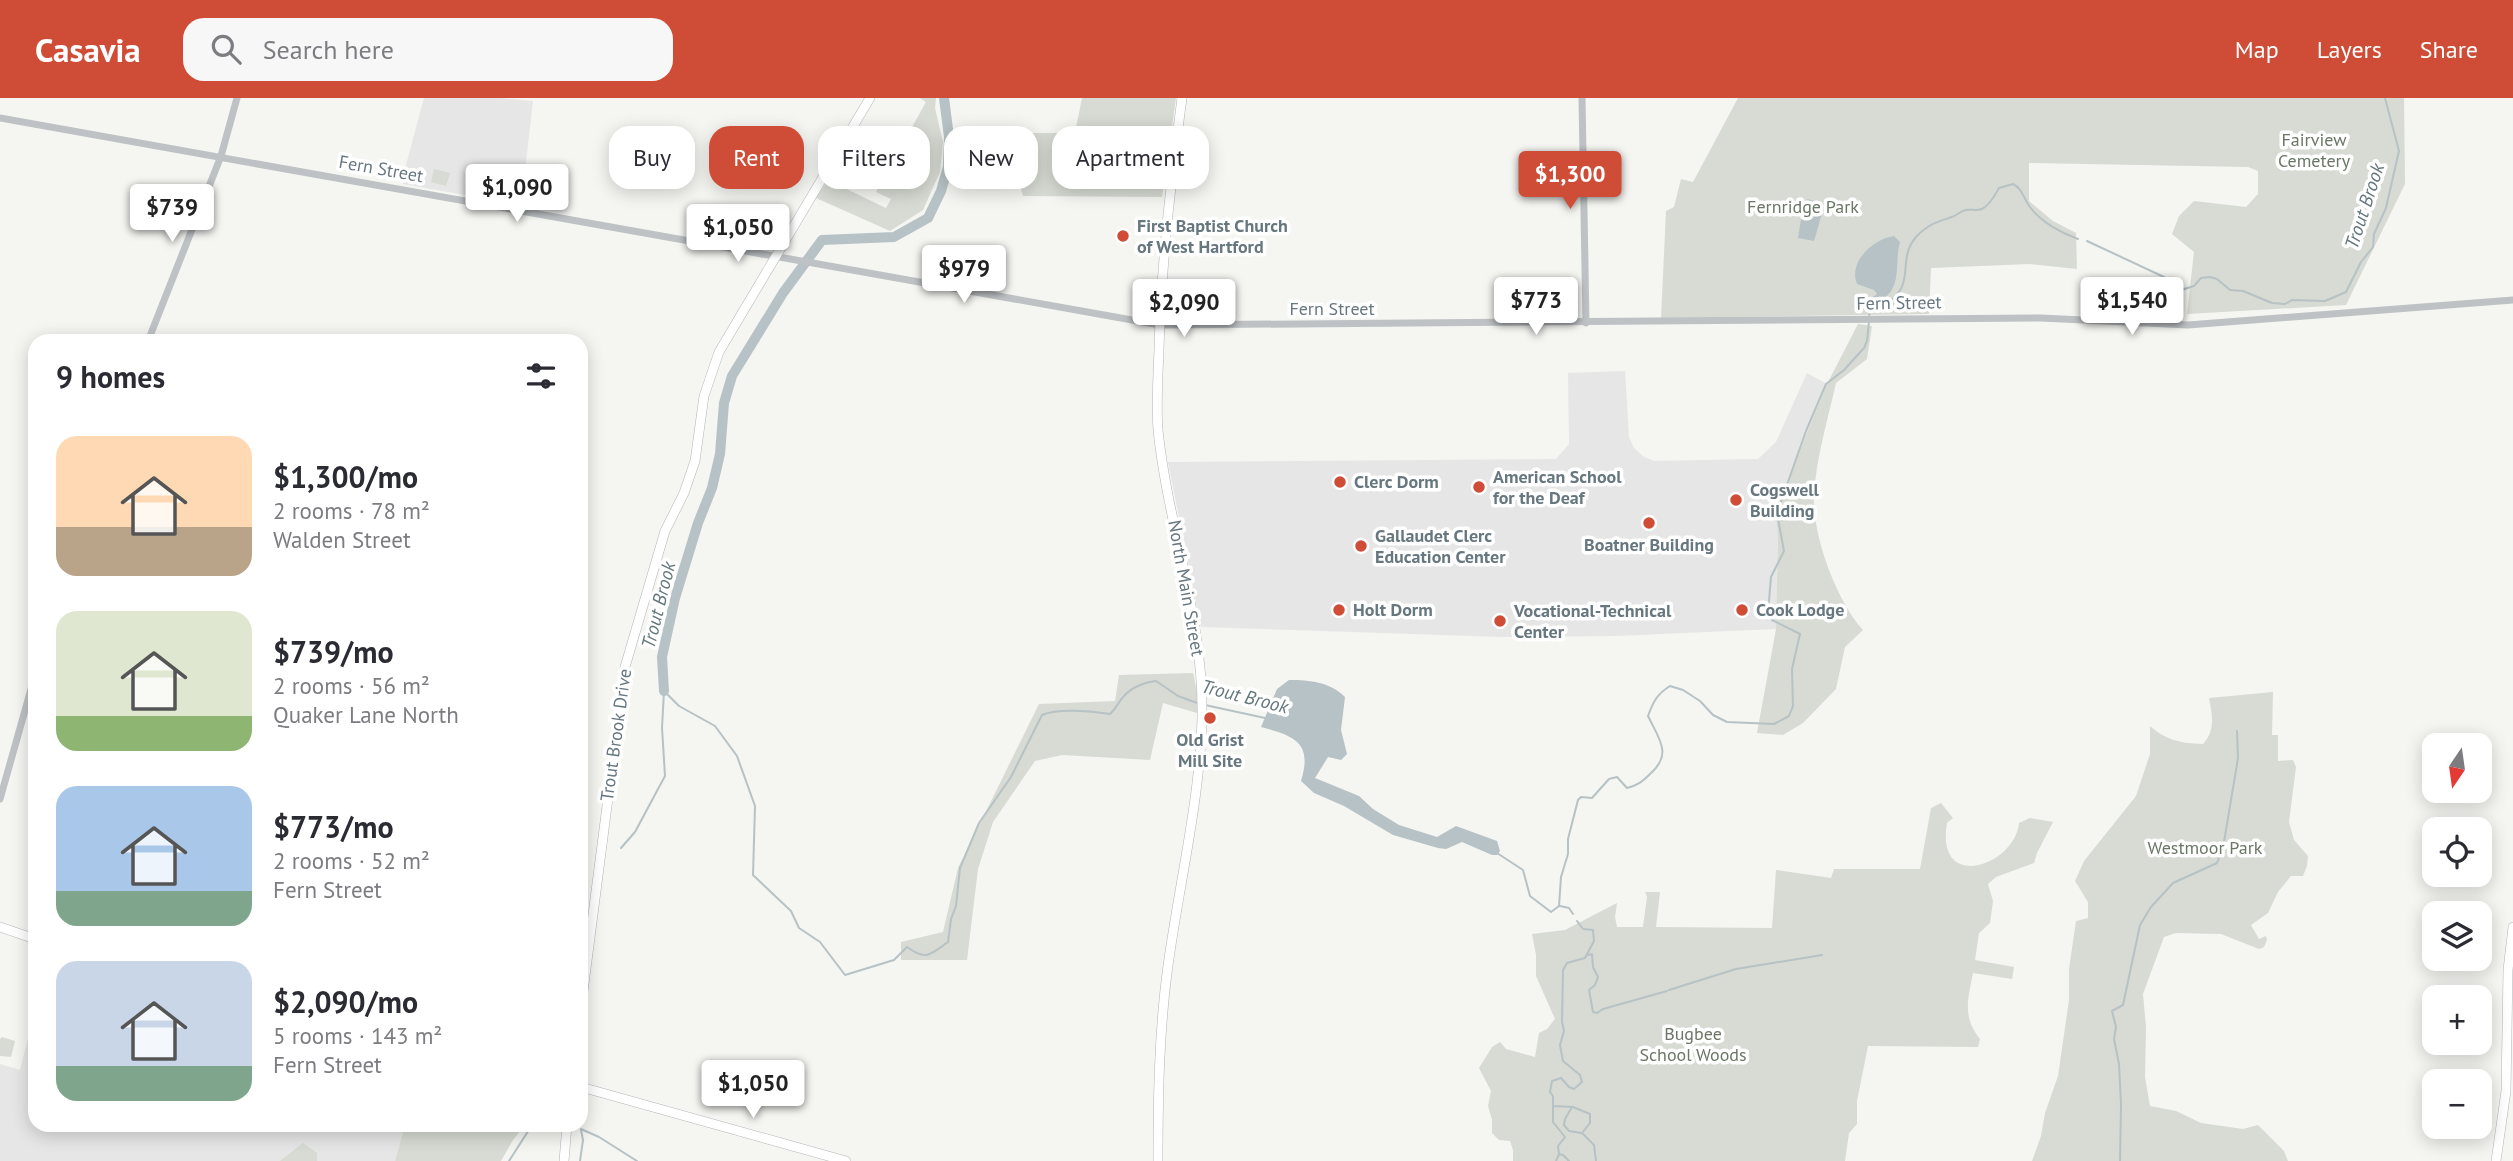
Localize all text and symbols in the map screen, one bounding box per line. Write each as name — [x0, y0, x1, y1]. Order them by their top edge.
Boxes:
search box — [183, 18, 673, 81]
text: Casavia — [35, 28, 141, 71]
icon: search — [207, 30, 245, 68]
text: Search here — [263, 33, 394, 66]
text: Map — [2235, 34, 2279, 65]
text: Layers — [2317, 34, 2382, 65]
text: Share — [2420, 34, 2478, 65]
chip: Buy — [609, 126, 695, 189]
chip: Rent — [709, 126, 804, 189]
chip: Filters — [818, 126, 930, 189]
chip: New — [944, 126, 1038, 189]
chip: Apartment — [1052, 126, 1209, 189]
park label: Fairview Cemetery — [2278, 128, 2351, 172]
street label: Fern Street — [337, 150, 425, 187]
pin: $1,300 — [1513, 152, 1627, 211]
text: $1,300 — [1534, 159, 1606, 188]
water label: Trout Brook — [2339, 159, 2390, 252]
pin: $1,090 — [460, 164, 574, 224]
text: $1,090 — [481, 172, 553, 201]
pin: $739 — [131, 184, 213, 244]
text: $739 — [146, 192, 198, 221]
park label: Fernridge Park — [1747, 195, 1859, 218]
pin: $1,050 — [681, 204, 795, 264]
text: $1,050 — [702, 212, 774, 241]
place label: First Baptist Church of West Hartford — [1137, 214, 1288, 258]
marker: First Baptist Church of West Hartford — [1115, 228, 1131, 244]
pin: $979 — [923, 246, 1005, 305]
text: $979 — [938, 253, 990, 282]
pin: $773 — [1495, 278, 1577, 337]
pin: $1,540 — [2075, 278, 2189, 337]
pin: $2,090 — [1127, 280, 1241, 339]
text: $773 — [1510, 285, 1562, 314]
text: $1,540 — [2096, 285, 2168, 314]
text: $2,090 — [1148, 287, 1220, 316]
street label: Fern Street — [1856, 290, 1942, 315]
street label: Fern Street — [1289, 297, 1375, 320]
text: 9 homes — [56, 357, 165, 396]
icon: filters — [522, 357, 560, 395]
text: $1,300/mo — [273, 457, 418, 496]
icon: home — [112, 464, 196, 548]
place label: American School for the Deaf — [1493, 465, 1622, 509]
place label: Clerc Dorm — [1354, 470, 1439, 493]
marker: Clerc Dorm — [1332, 474, 1348, 490]
place label: Cogswell Building — [1750, 478, 1820, 522]
marker: American School for the Deaf — [1471, 479, 1487, 495]
marker: Cogswell Building — [1728, 492, 1744, 508]
text: 2 rooms · 78 m² — [273, 496, 430, 525]
marker: Boatner Building — [1641, 515, 1657, 531]
street label: North Main Street — [1163, 518, 1210, 658]
place label: Gallaudet Clerc Education Center — [1375, 524, 1506, 568]
text: Walden Street — [273, 525, 411, 554]
place label: Boatner Building — [1584, 533, 1714, 556]
marker: Gallaudet Clerc Education Center — [1353, 538, 1369, 554]
water label: Trout Brook — [636, 558, 681, 651]
place label: Holt Dorm — [1353, 598, 1433, 621]
place label: Cook Lodge — [1756, 598, 1844, 621]
place label: Vocational-Technical Center — [1513, 599, 1672, 643]
marker: Holt Dorm — [1331, 602, 1347, 618]
marker: Cook Lodge — [1734, 602, 1750, 618]
marker: Vocational-Technical Center — [1492, 613, 1508, 629]
text: $739/mo — [273, 632, 394, 671]
icon: home — [112, 639, 196, 723]
street label: Trout Brook Drive — [595, 667, 636, 803]
text: 2 rooms · 56 m² — [273, 671, 430, 700]
water label: Trout Brook — [1199, 674, 1292, 719]
text: Quaker Lane North — [273, 700, 459, 729]
marker: Old Grist Mill Site — [1202, 710, 1218, 726]
place label: Old Grist Mill Site — [1176, 728, 1244, 772]
north arrow — [2422, 733, 2492, 803]
map controls — [2422, 733, 2492, 1139]
text: $773/mo — [273, 807, 394, 846]
icon: home — [112, 814, 196, 898]
button: locate — [2422, 817, 2492, 887]
park label: Westmoor Park — [2148, 836, 2263, 859]
text: 2 rooms · 52 m² — [273, 846, 430, 875]
text: Fern Street — [273, 875, 382, 904]
button: layers — [2422, 901, 2492, 971]
text: $2,090/mo — [273, 982, 418, 1021]
button: + — [2422, 985, 2492, 1055]
icon: home — [112, 989, 196, 1073]
text: 5 rooms · 143 m² — [273, 1021, 442, 1050]
park label: Bugbee School Woods — [1639, 1022, 1747, 1066]
text: Fern Street — [273, 1050, 382, 1079]
pin: $1,050 — [696, 1060, 810, 1120]
text: $1,050 — [717, 1068, 789, 1097]
button: − — [2422, 1069, 2492, 1139]

